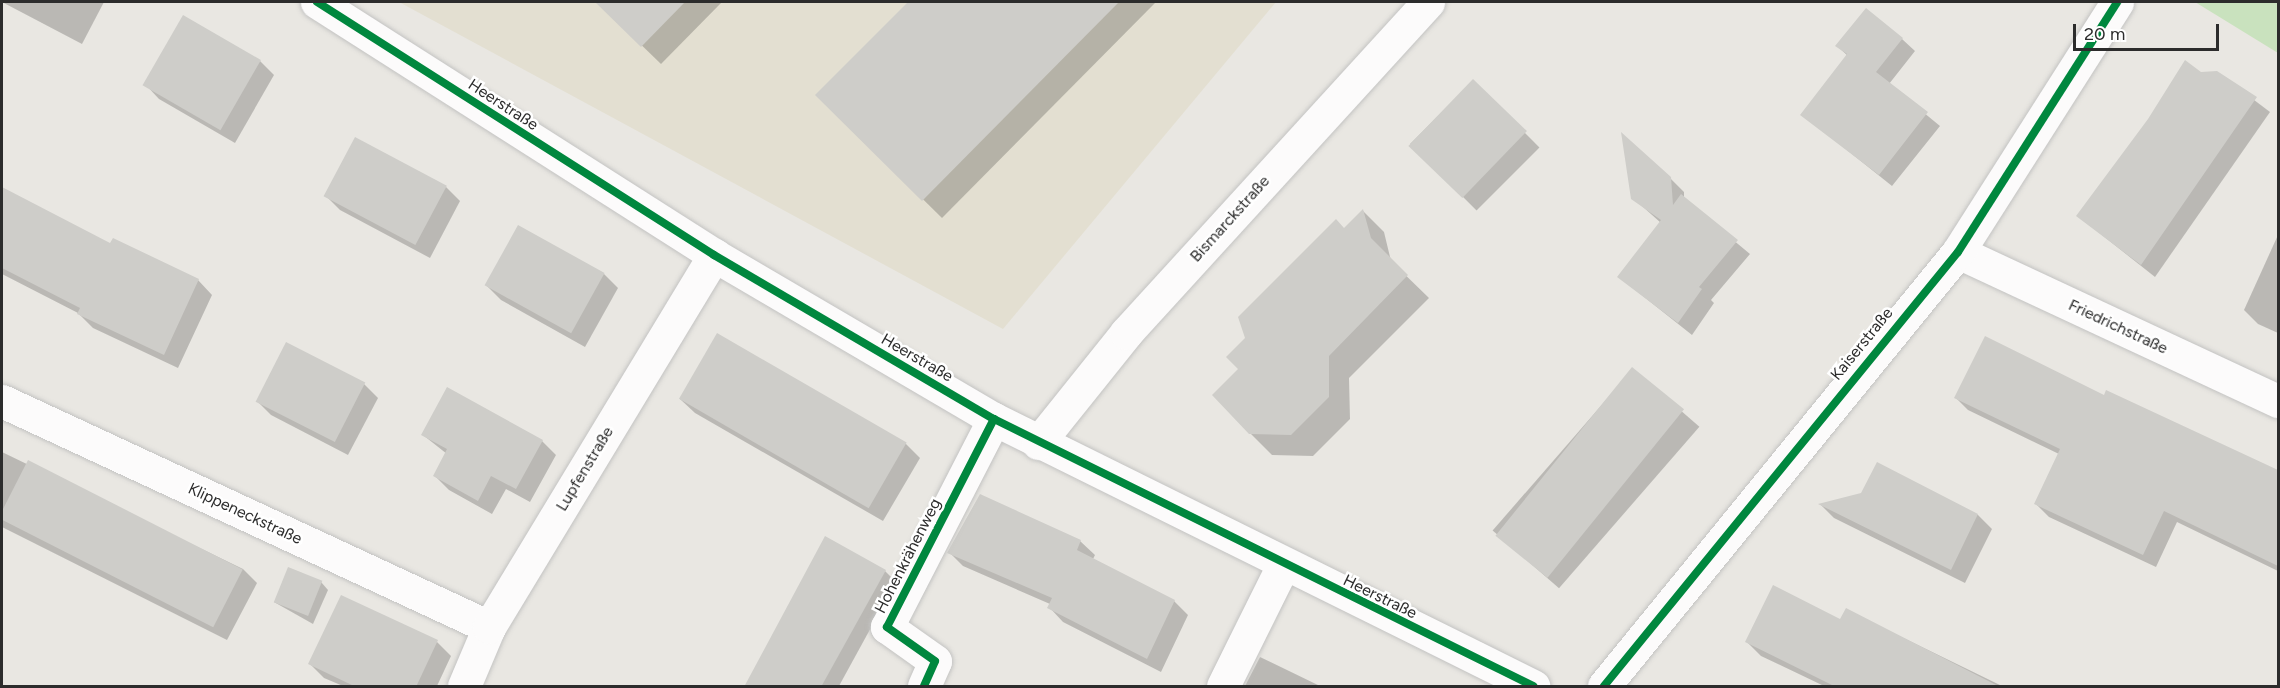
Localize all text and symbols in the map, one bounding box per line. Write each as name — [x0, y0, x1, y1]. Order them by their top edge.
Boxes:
scale bar — [2076, 12, 2222, 50]
text: 20 m — [2084, 23, 2125, 45]
street label: Heerstraße — [464, 75, 542, 135]
street label: Bismarckstraße — [1186, 172, 1274, 266]
street label: Friedrichstraße — [2065, 296, 2171, 358]
street label: Kaiserstraße — [1827, 304, 1897, 384]
street label: Heerstraße — [878, 330, 956, 386]
street label: Lupfenstraße — [552, 423, 618, 515]
street label: Klippeneckstraße — [185, 479, 305, 549]
street label: Hohenkrähenweg — [871, 495, 945, 617]
street label: Heerstraße — [1340, 571, 1420, 623]

